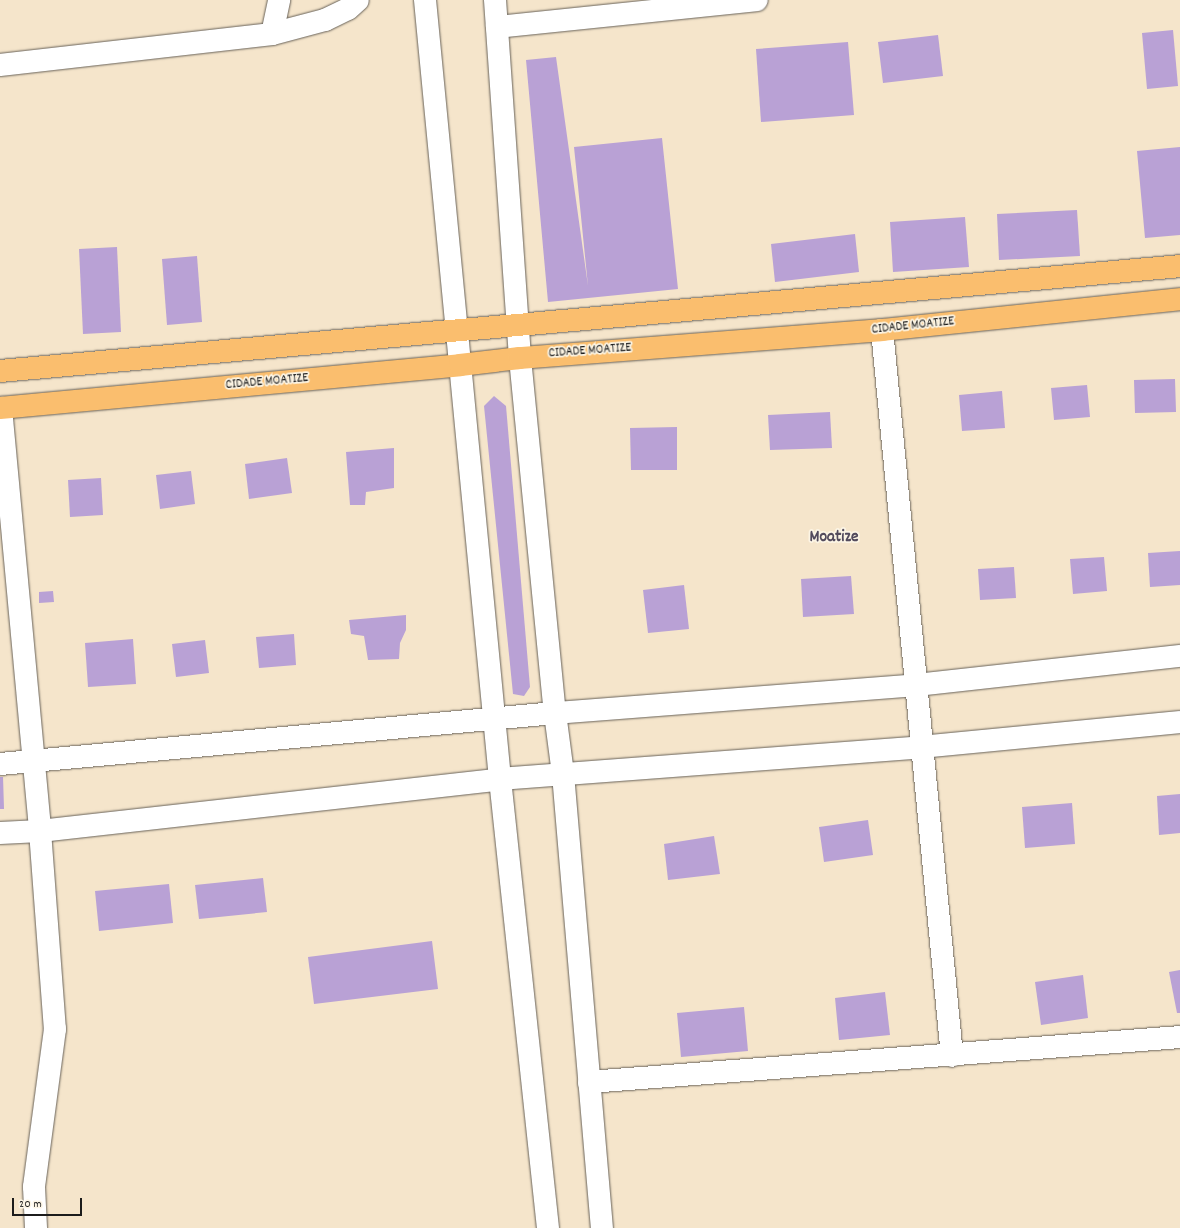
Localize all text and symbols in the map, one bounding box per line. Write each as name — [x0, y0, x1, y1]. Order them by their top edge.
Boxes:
street label: CIDADE MOATIZE — [871, 315, 955, 339]
street label: CIDADE MOATIZE — [548, 341, 632, 363]
street label: CIDADE MOATIZE — [225, 372, 309, 394]
district label: Moatize — [810, 529, 858, 549]
scale bar — [14, 1190, 84, 1216]
text: 20 m — [19, 1196, 42, 1213]

